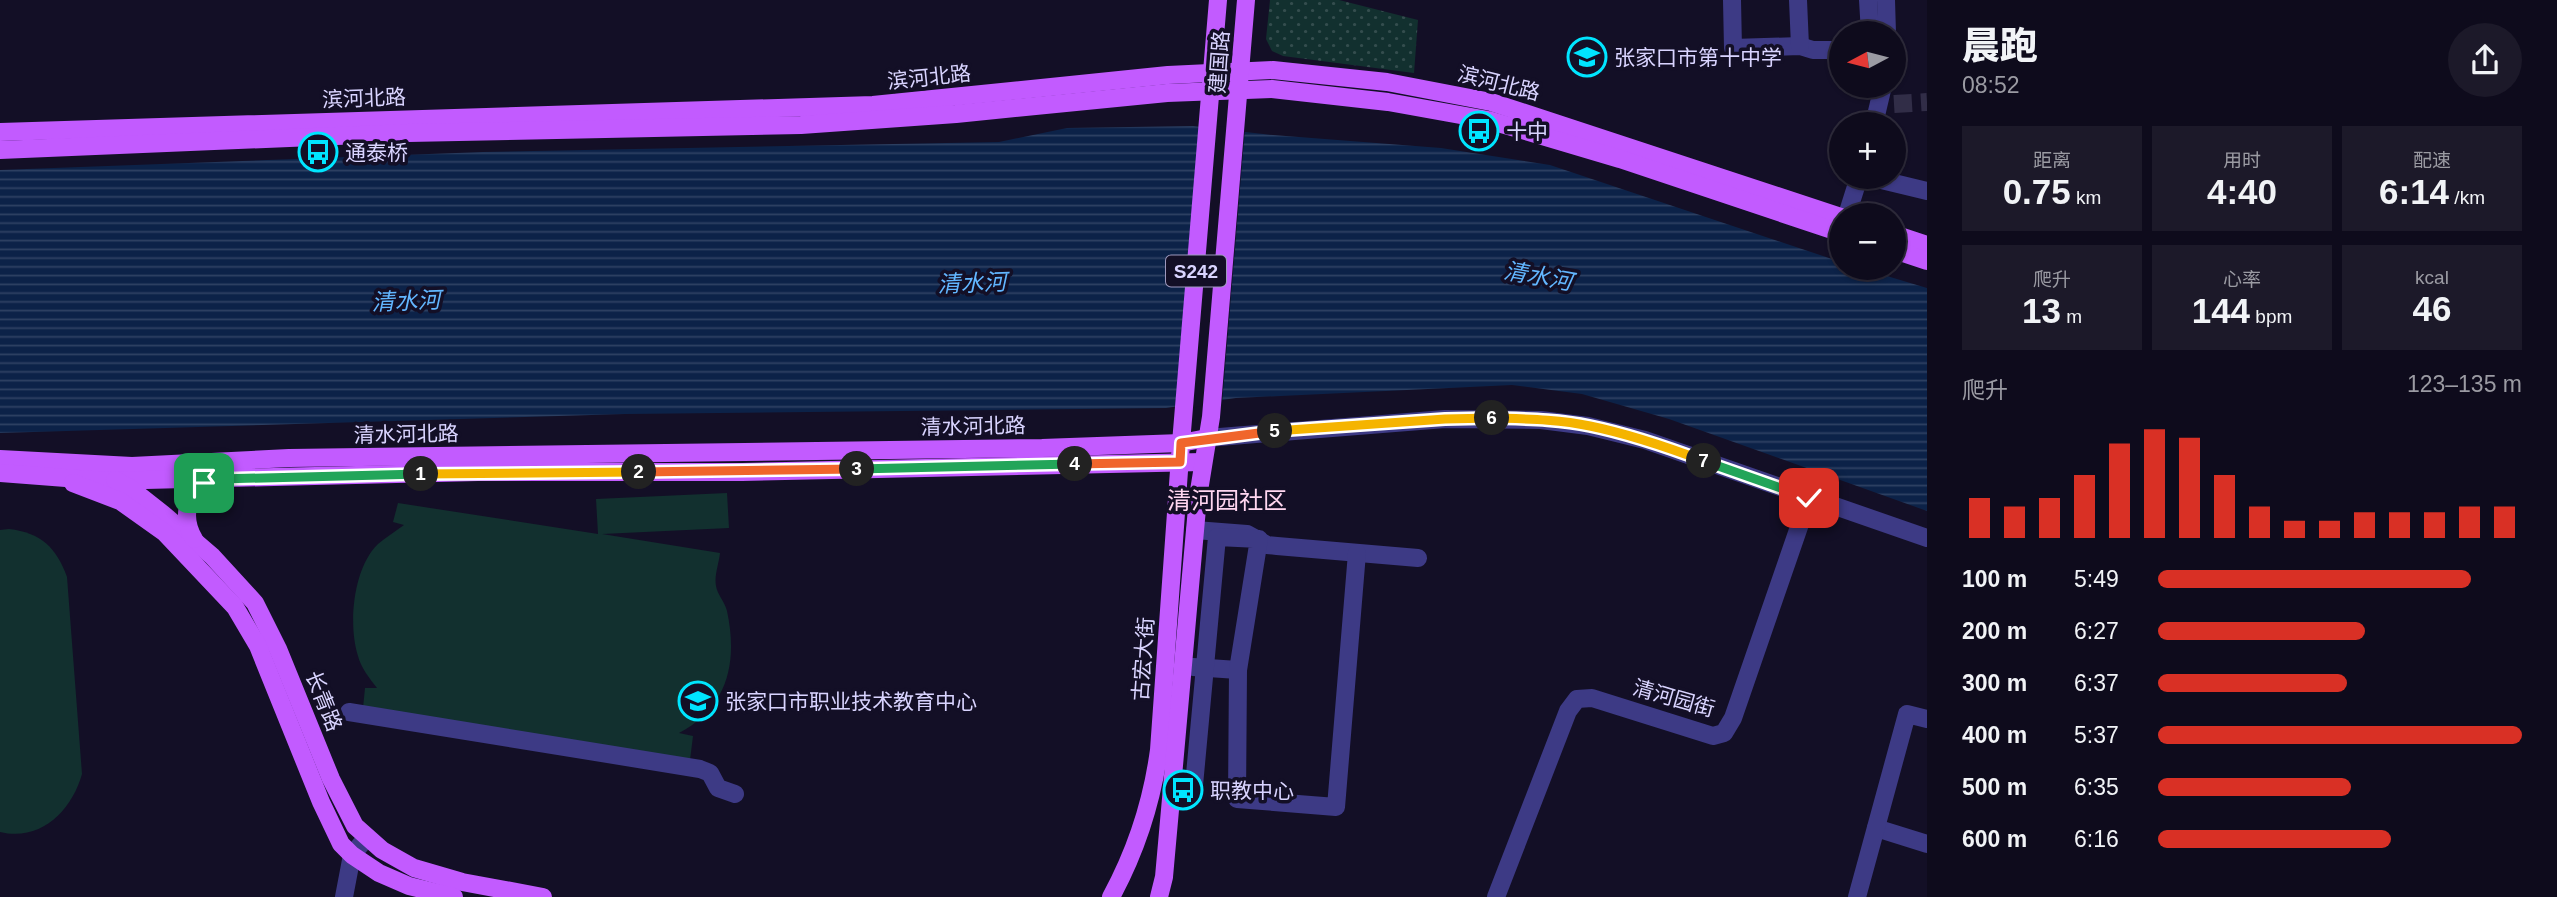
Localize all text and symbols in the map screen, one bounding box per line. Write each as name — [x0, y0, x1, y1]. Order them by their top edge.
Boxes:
north arrow — [1829, 21, 1906, 98]
map controls — [1829, 21, 1906, 280]
button: share — [2448, 23, 2522, 97]
text: 晨跑 — [1962, 25, 2038, 67]
street label: 建国路 — [1205, 30, 1233, 94]
school or university icon: 张家口市第十中学 — [1566, 36, 1608, 78]
place label: 张家口市第十中学 — [1614, 46, 1782, 69]
street label: 滨河北路 — [886, 61, 972, 93]
street label: 滨河北路 — [1455, 62, 1543, 104]
text: 08:52 — [1962, 72, 2020, 98]
street label: 滨河北路 — [322, 85, 406, 111]
bus stop icon: 十中 — [1458, 110, 1500, 152]
button: + — [1829, 112, 1906, 189]
place label: 十中 — [1506, 120, 1548, 143]
bus stop icon: 通泰桥 — [297, 131, 339, 173]
place label: 通泰桥 — [345, 141, 408, 164]
text: 距离 — [2033, 150, 2071, 171]
text: 用时 — [2223, 150, 2261, 171]
text: 配速 — [2413, 150, 2451, 171]
text: 0.75 — [2003, 172, 2071, 211]
text: 4:40 — [2207, 172, 2277, 211]
text: 6:14 — [2379, 172, 2449, 211]
text: km — [2071, 187, 2101, 208]
text: /km — [2449, 187, 2485, 208]
button: − — [1829, 203, 1906, 280]
road number: S242 — [1166, 256, 1226, 286]
water label: 清水河 — [1502, 257, 1578, 295]
text: kcal — [2415, 267, 2449, 288]
water label: 清水河 — [937, 269, 1011, 297]
text: 爬升 — [2033, 269, 2071, 290]
text: 心率 — [2223, 269, 2261, 290]
water label: 清水河 — [371, 287, 445, 315]
text: 46 — [2413, 289, 2451, 328]
text: 13 — [2022, 291, 2061, 330]
text: 144 — [2192, 291, 2250, 330]
text: m — [2061, 306, 2082, 327]
text: bpm — [2250, 306, 2292, 327]
text: 123–135 m — [2407, 371, 2522, 397]
text: 爬升 — [1962, 377, 2008, 403]
pin: 6 — [1474, 400, 1510, 436]
text: 6 — [1486, 407, 1497, 428]
street label: 清水河北路 — [920, 414, 1026, 438]
pin: 5 — [1258, 414, 1292, 448]
text: 5 — [1269, 420, 1280, 441]
street label: 清水河北路 — [353, 422, 459, 446]
pin: 7 — [1686, 444, 1722, 478]
pin: 4 — [1058, 447, 1092, 482]
text: 7 — [1698, 450, 1709, 471]
pin: 3 — [840, 452, 874, 486]
pin — [174, 453, 234, 513]
text: 4 — [1069, 453, 1080, 474]
pin: 2 — [622, 454, 656, 490]
pin: 1 — [404, 456, 438, 491]
text: 3 — [851, 458, 862, 479]
text: 2 — [633, 461, 644, 482]
text: 1 — [415, 463, 426, 484]
icon: arrive — [185, 464, 223, 502]
pin — [1779, 468, 1839, 528]
icon: check — [1790, 479, 1828, 517]
district label: 清河园社区 — [1167, 487, 1287, 514]
text: 100 m — [1962, 566, 2027, 592]
text: 5:49 — [2074, 566, 2119, 592]
street label: 古宏大街 — [1129, 616, 1157, 702]
text: 200 m — [1962, 618, 2027, 644]
text: 6:27 — [2074, 618, 2119, 644]
street label: 长青路 — [302, 667, 346, 735]
text: 300 m — [1962, 670, 2027, 696]
text: 6:37 — [2074, 670, 2119, 696]
street label: 清河园街 — [1630, 675, 1718, 721]
school or university icon: 张家口市职业技术教育中心 — [677, 680, 719, 722]
place label: 张家口市职业技术教育中心 — [725, 690, 977, 713]
text: 400 m — [1962, 722, 2027, 748]
text: 5:37 — [2074, 722, 2119, 748]
bus stop icon: 职教中心 — [1162, 769, 1204, 811]
text: 500 m — [1962, 774, 2027, 800]
text: 6:35 — [2074, 774, 2119, 800]
place label: 职教中心 — [1210, 779, 1294, 802]
text: 600 m — [1962, 826, 2027, 852]
text: 6:16 — [2074, 826, 2119, 852]

